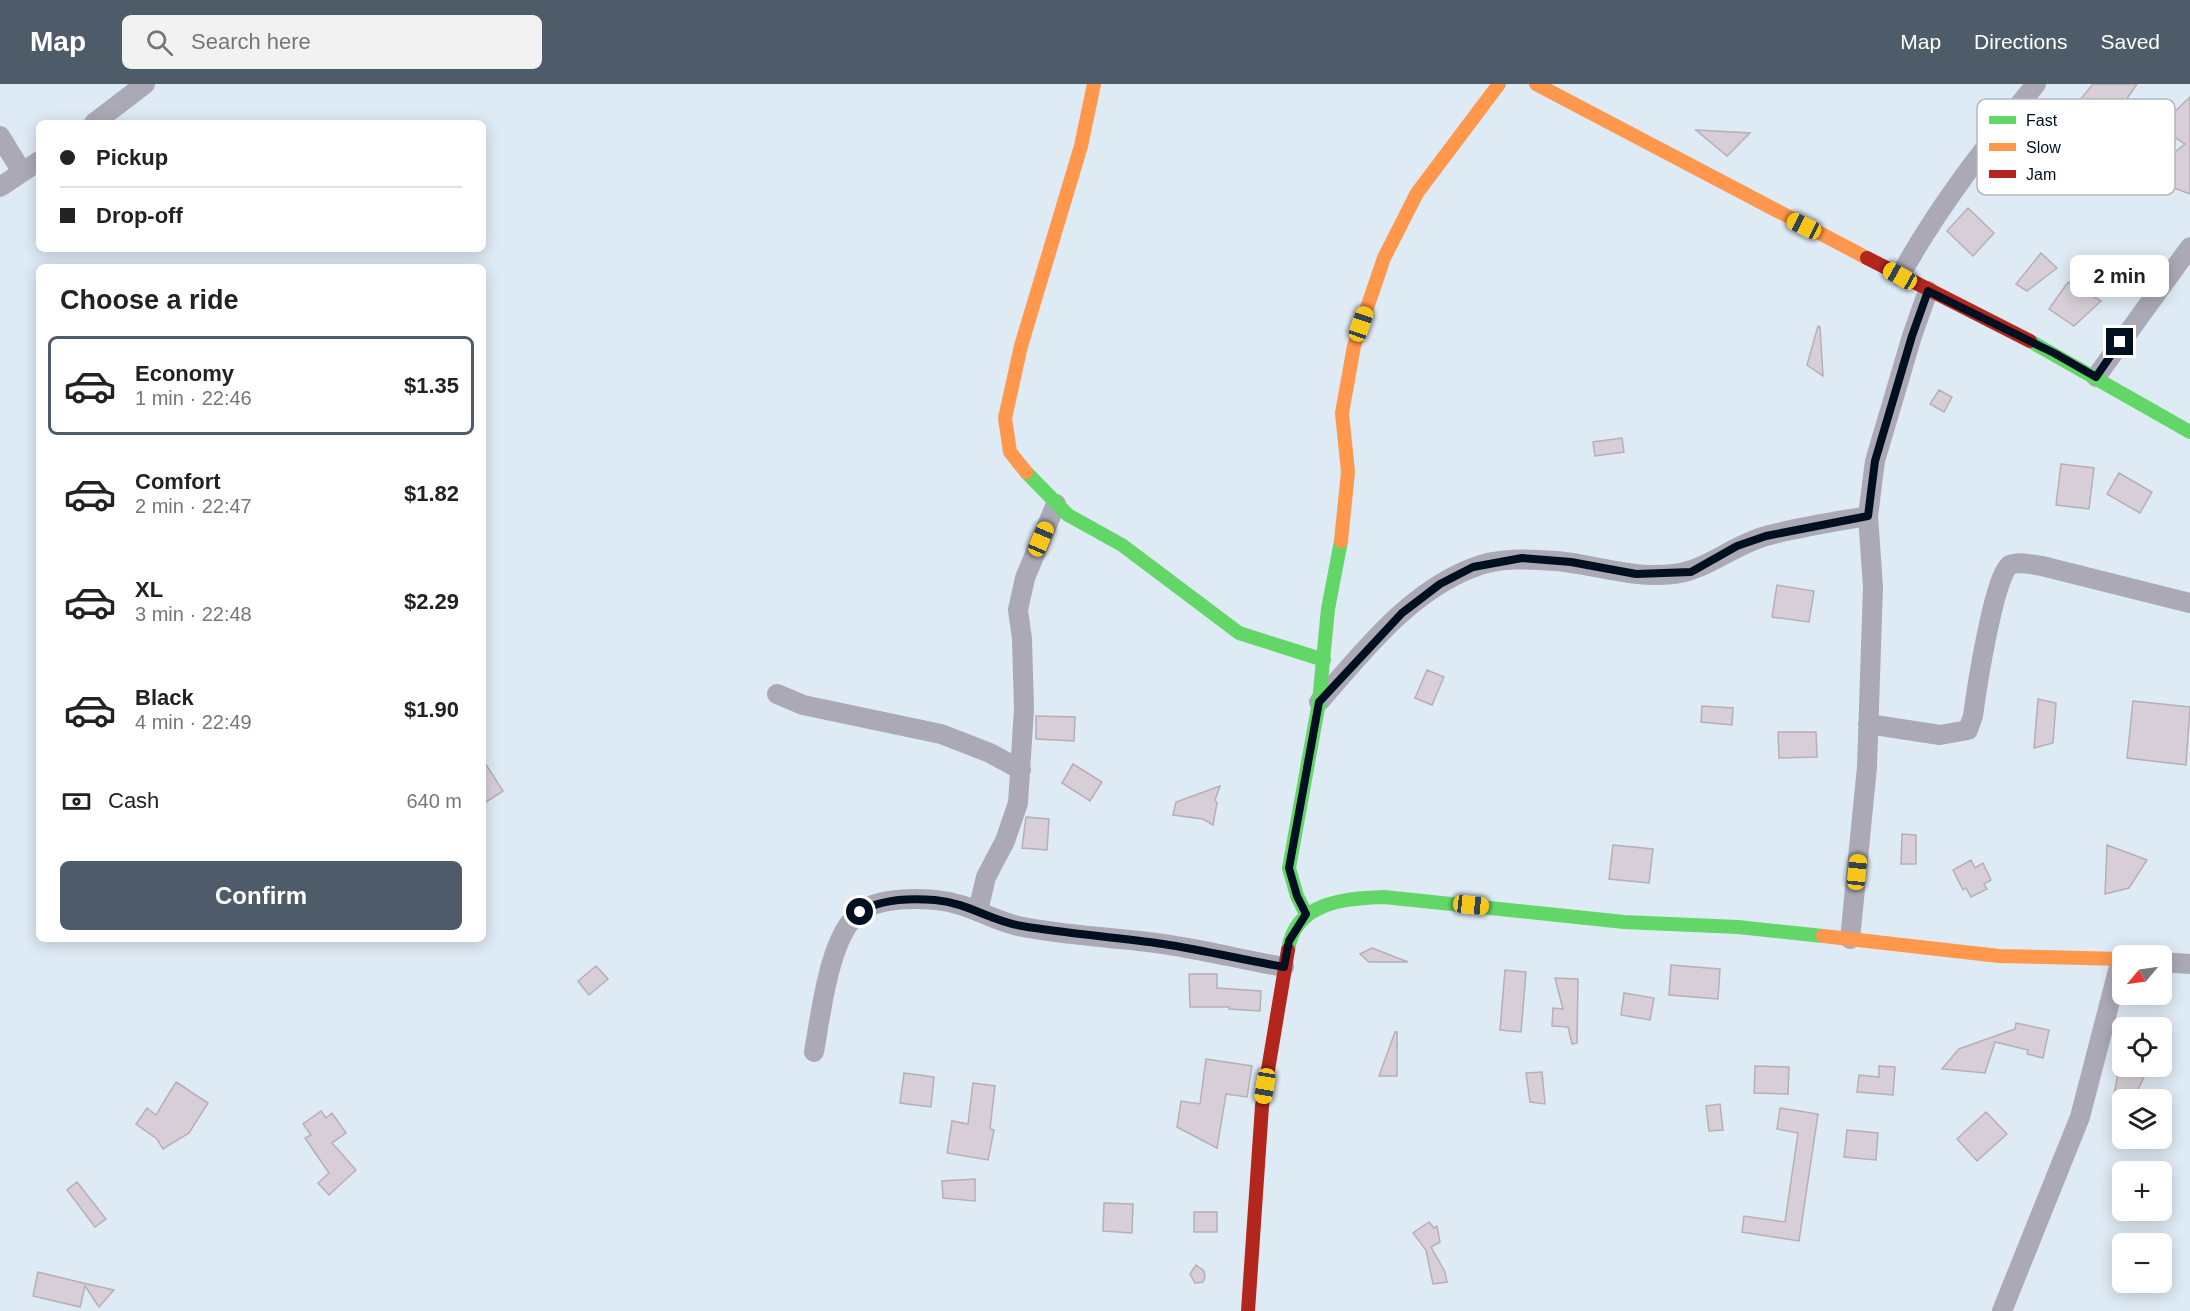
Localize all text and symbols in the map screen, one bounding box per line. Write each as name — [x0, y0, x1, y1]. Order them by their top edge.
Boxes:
search box — [122, 15, 542, 69]
text: Map — [30, 26, 86, 57]
icon: search — [143, 26, 176, 59]
text: Search here — [191, 29, 311, 54]
text: Map — [1900, 30, 1941, 53]
text: Directions — [1974, 30, 2067, 53]
text: Saved — [2100, 30, 2160, 53]
legend — [1977, 99, 2175, 195]
text: Fast — [2026, 112, 2058, 129]
text: Slow — [2026, 139, 2061, 156]
text: Pickup — [96, 145, 168, 170]
text: Jam — [2026, 166, 2056, 183]
text: Drop-off — [96, 203, 183, 228]
car — [1784, 210, 1824, 242]
callout: 2 min — [2070, 255, 2170, 297]
car — [1880, 259, 1920, 293]
text: 2 min — [2093, 265, 2146, 287]
text: Choose a ride — [60, 285, 239, 315]
car — [1347, 304, 1375, 344]
route end — [2106, 328, 2133, 355]
icon: car — [63, 359, 117, 413]
text: Economy — [135, 361, 234, 386]
text: $1.35 — [404, 373, 459, 398]
text: 1 min · 22:46 — [135, 387, 252, 409]
icon: car — [63, 467, 117, 521]
text: Comfort — [135, 469, 221, 494]
text: $1.82 — [404, 481, 459, 506]
text: 2 min · 22:47 — [135, 495, 252, 517]
car — [1026, 519, 1056, 559]
icon: car — [63, 575, 117, 629]
text: XL — [135, 577, 163, 602]
text: $2.29 — [404, 589, 459, 614]
text: 3 min · 22:48 — [135, 603, 252, 625]
icon: car — [63, 683, 117, 737]
text: Black — [135, 685, 194, 710]
text: $1.90 — [404, 697, 459, 722]
text: 4 min · 22:49 — [135, 711, 252, 733]
icon: cash — [60, 785, 93, 818]
text: Cash — [108, 788, 159, 813]
text: 640 m — [406, 790, 462, 812]
car — [1846, 853, 1868, 891]
button: Confirm — [60, 861, 462, 930]
car — [1452, 894, 1490, 916]
route start — [846, 898, 873, 925]
north arrow — [2112, 945, 2172, 1005]
map controls — [2112, 945, 2172, 1293]
button: locate — [2112, 1017, 2172, 1077]
car — [1253, 1067, 1277, 1105]
button: layers — [2112, 1089, 2172, 1149]
button: + — [2112, 1161, 2172, 1221]
button: − — [2112, 1233, 2172, 1293]

